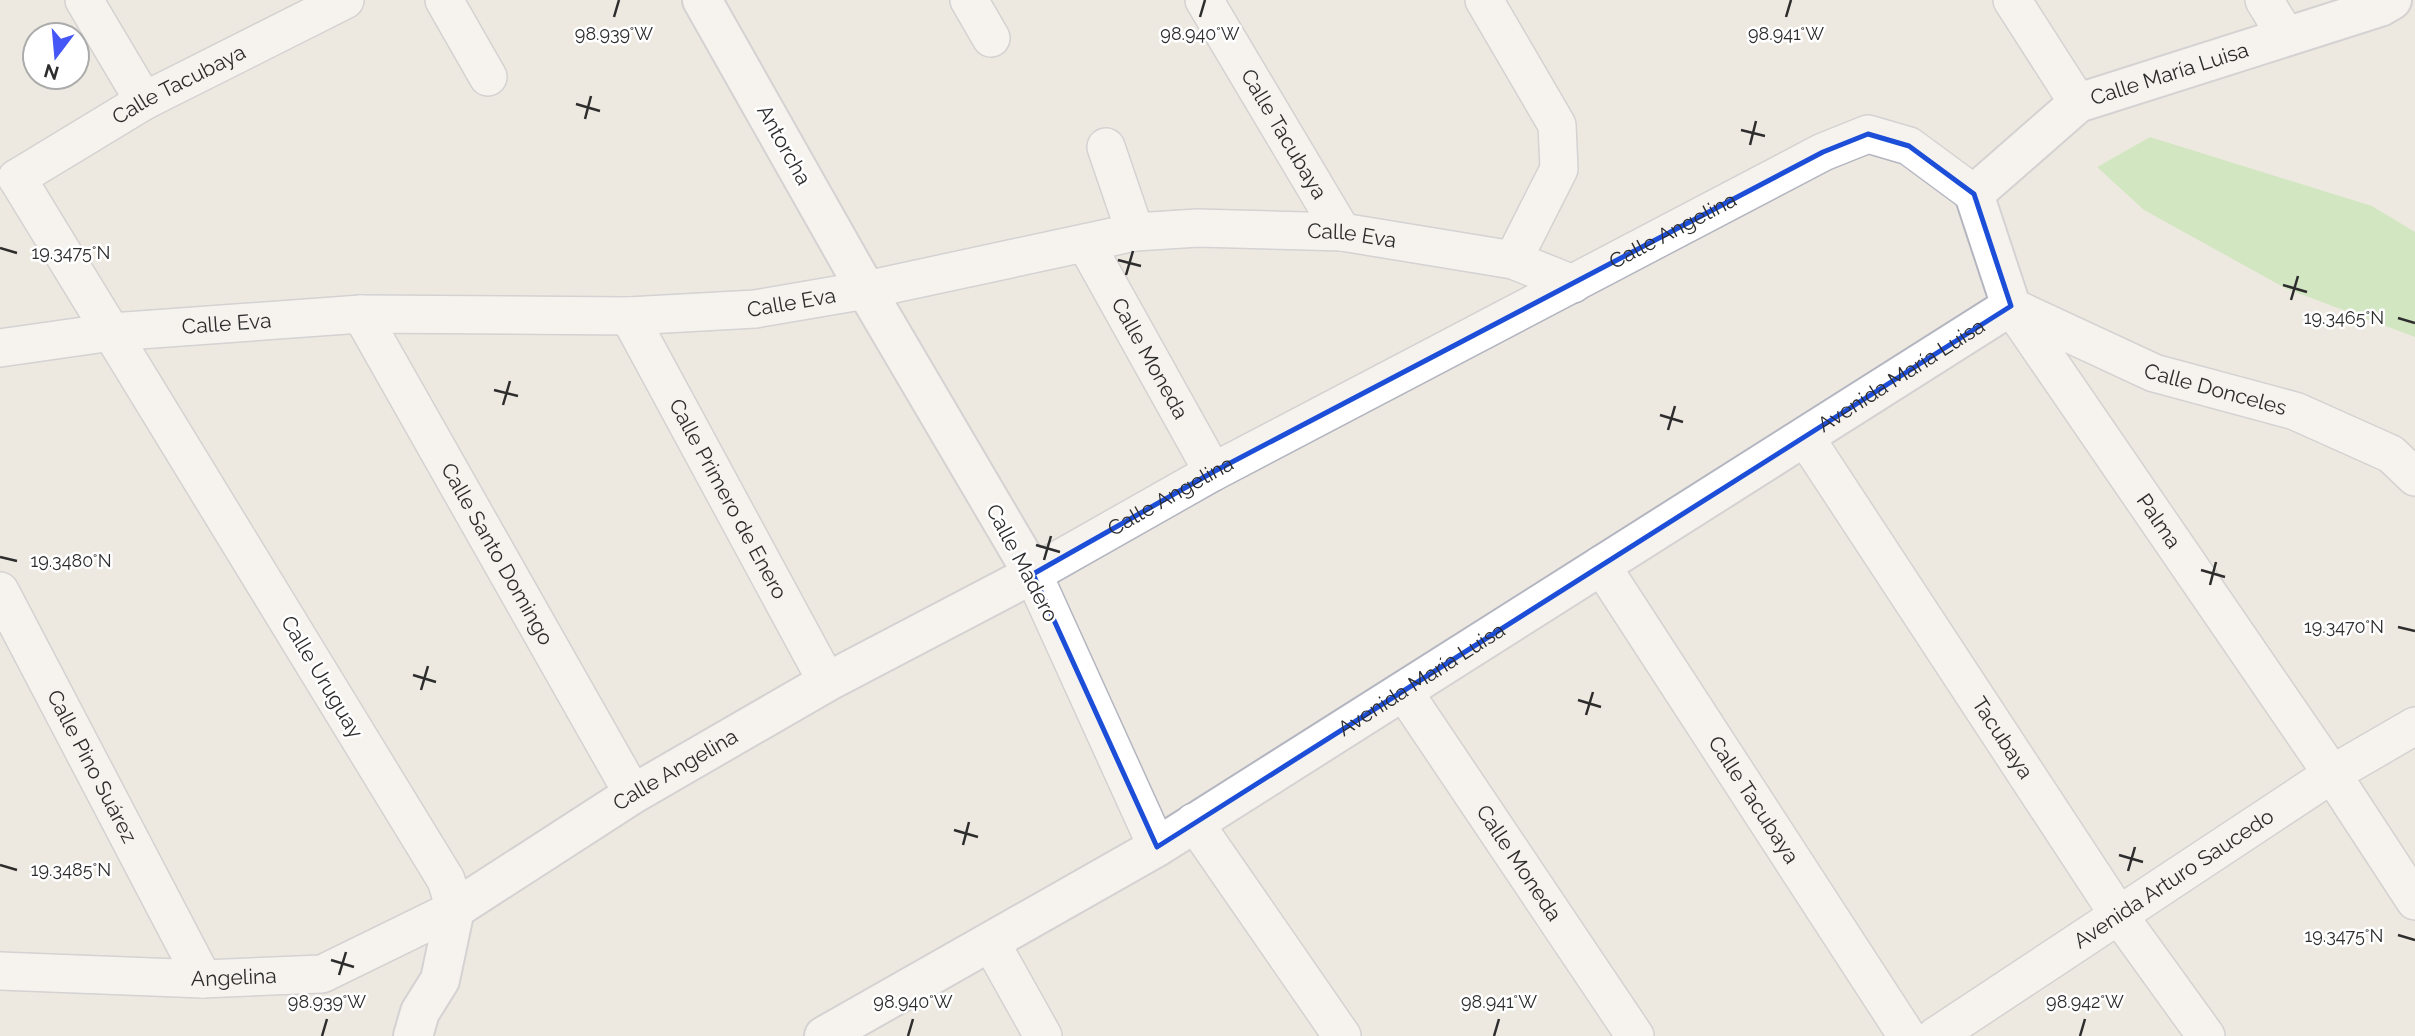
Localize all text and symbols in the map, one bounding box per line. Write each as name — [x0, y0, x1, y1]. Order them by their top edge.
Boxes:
north arrow — [21, 21, 91, 91]
text: 98.939°W — [575, 23, 653, 44]
text: 98.940°W — [1160, 23, 1240, 44]
text: 98.941°W — [1748, 23, 1824, 44]
street label: Calle María Luisa — [2087, 37, 2251, 110]
street label: Calle Tacubaya — [107, 39, 250, 129]
text: N — [41, 60, 61, 85]
street label: Calle Tacubaya — [1236, 64, 1333, 203]
street label: Antorcha — [752, 100, 817, 189]
street label: Calle Angelina — [1605, 187, 1740, 274]
street label: Calle Eva — [1307, 218, 1398, 253]
text: 19.3475°N — [32, 242, 110, 263]
street label: Calle Eva — [746, 282, 838, 321]
street label: Calle Moneda — [1106, 293, 1194, 423]
text: 19.3465°N — [2304, 307, 2384, 328]
street label: Calle Eva — [181, 308, 272, 339]
street label: Avenida María Luisa — [1813, 313, 1989, 437]
street label: Calle Donceles — [2140, 357, 2289, 420]
street label: Calle Primero de Enero — [664, 394, 793, 603]
street label: Calle Angelina — [1103, 451, 1237, 541]
street label: Calle Santo Domingo — [436, 458, 559, 649]
street label: Palma — [2132, 489, 2187, 553]
street label: Calle Madero — [981, 500, 1064, 626]
text: 19.3480°N — [30, 550, 112, 571]
street label: Calle Uruguay — [276, 611, 369, 743]
text: 19.3470°N — [2304, 616, 2384, 637]
street label: Avenida María Luisa — [1333, 617, 1509, 741]
street label: Calle Pino Suárez — [42, 686, 142, 847]
street label: Tacubaya — [1967, 692, 2039, 783]
street label: Calle Angelina — [608, 723, 742, 816]
street label: Calle Tacubaya — [1703, 731, 1805, 868]
street label: Calle Moneda — [1471, 800, 1567, 926]
street label: Avenida Arturo Saucedo — [2069, 803, 2278, 954]
text: 19.3485°N — [31, 859, 111, 880]
text: 19.3475°N — [2305, 925, 2383, 946]
street label: Angelina — [190, 963, 277, 991]
text: 98.939°W — [288, 991, 366, 1012]
text: 98.940°W — [873, 991, 953, 1012]
text: 98.941°W — [1461, 991, 1537, 1012]
text: 98.942°W — [2046, 991, 2124, 1012]

